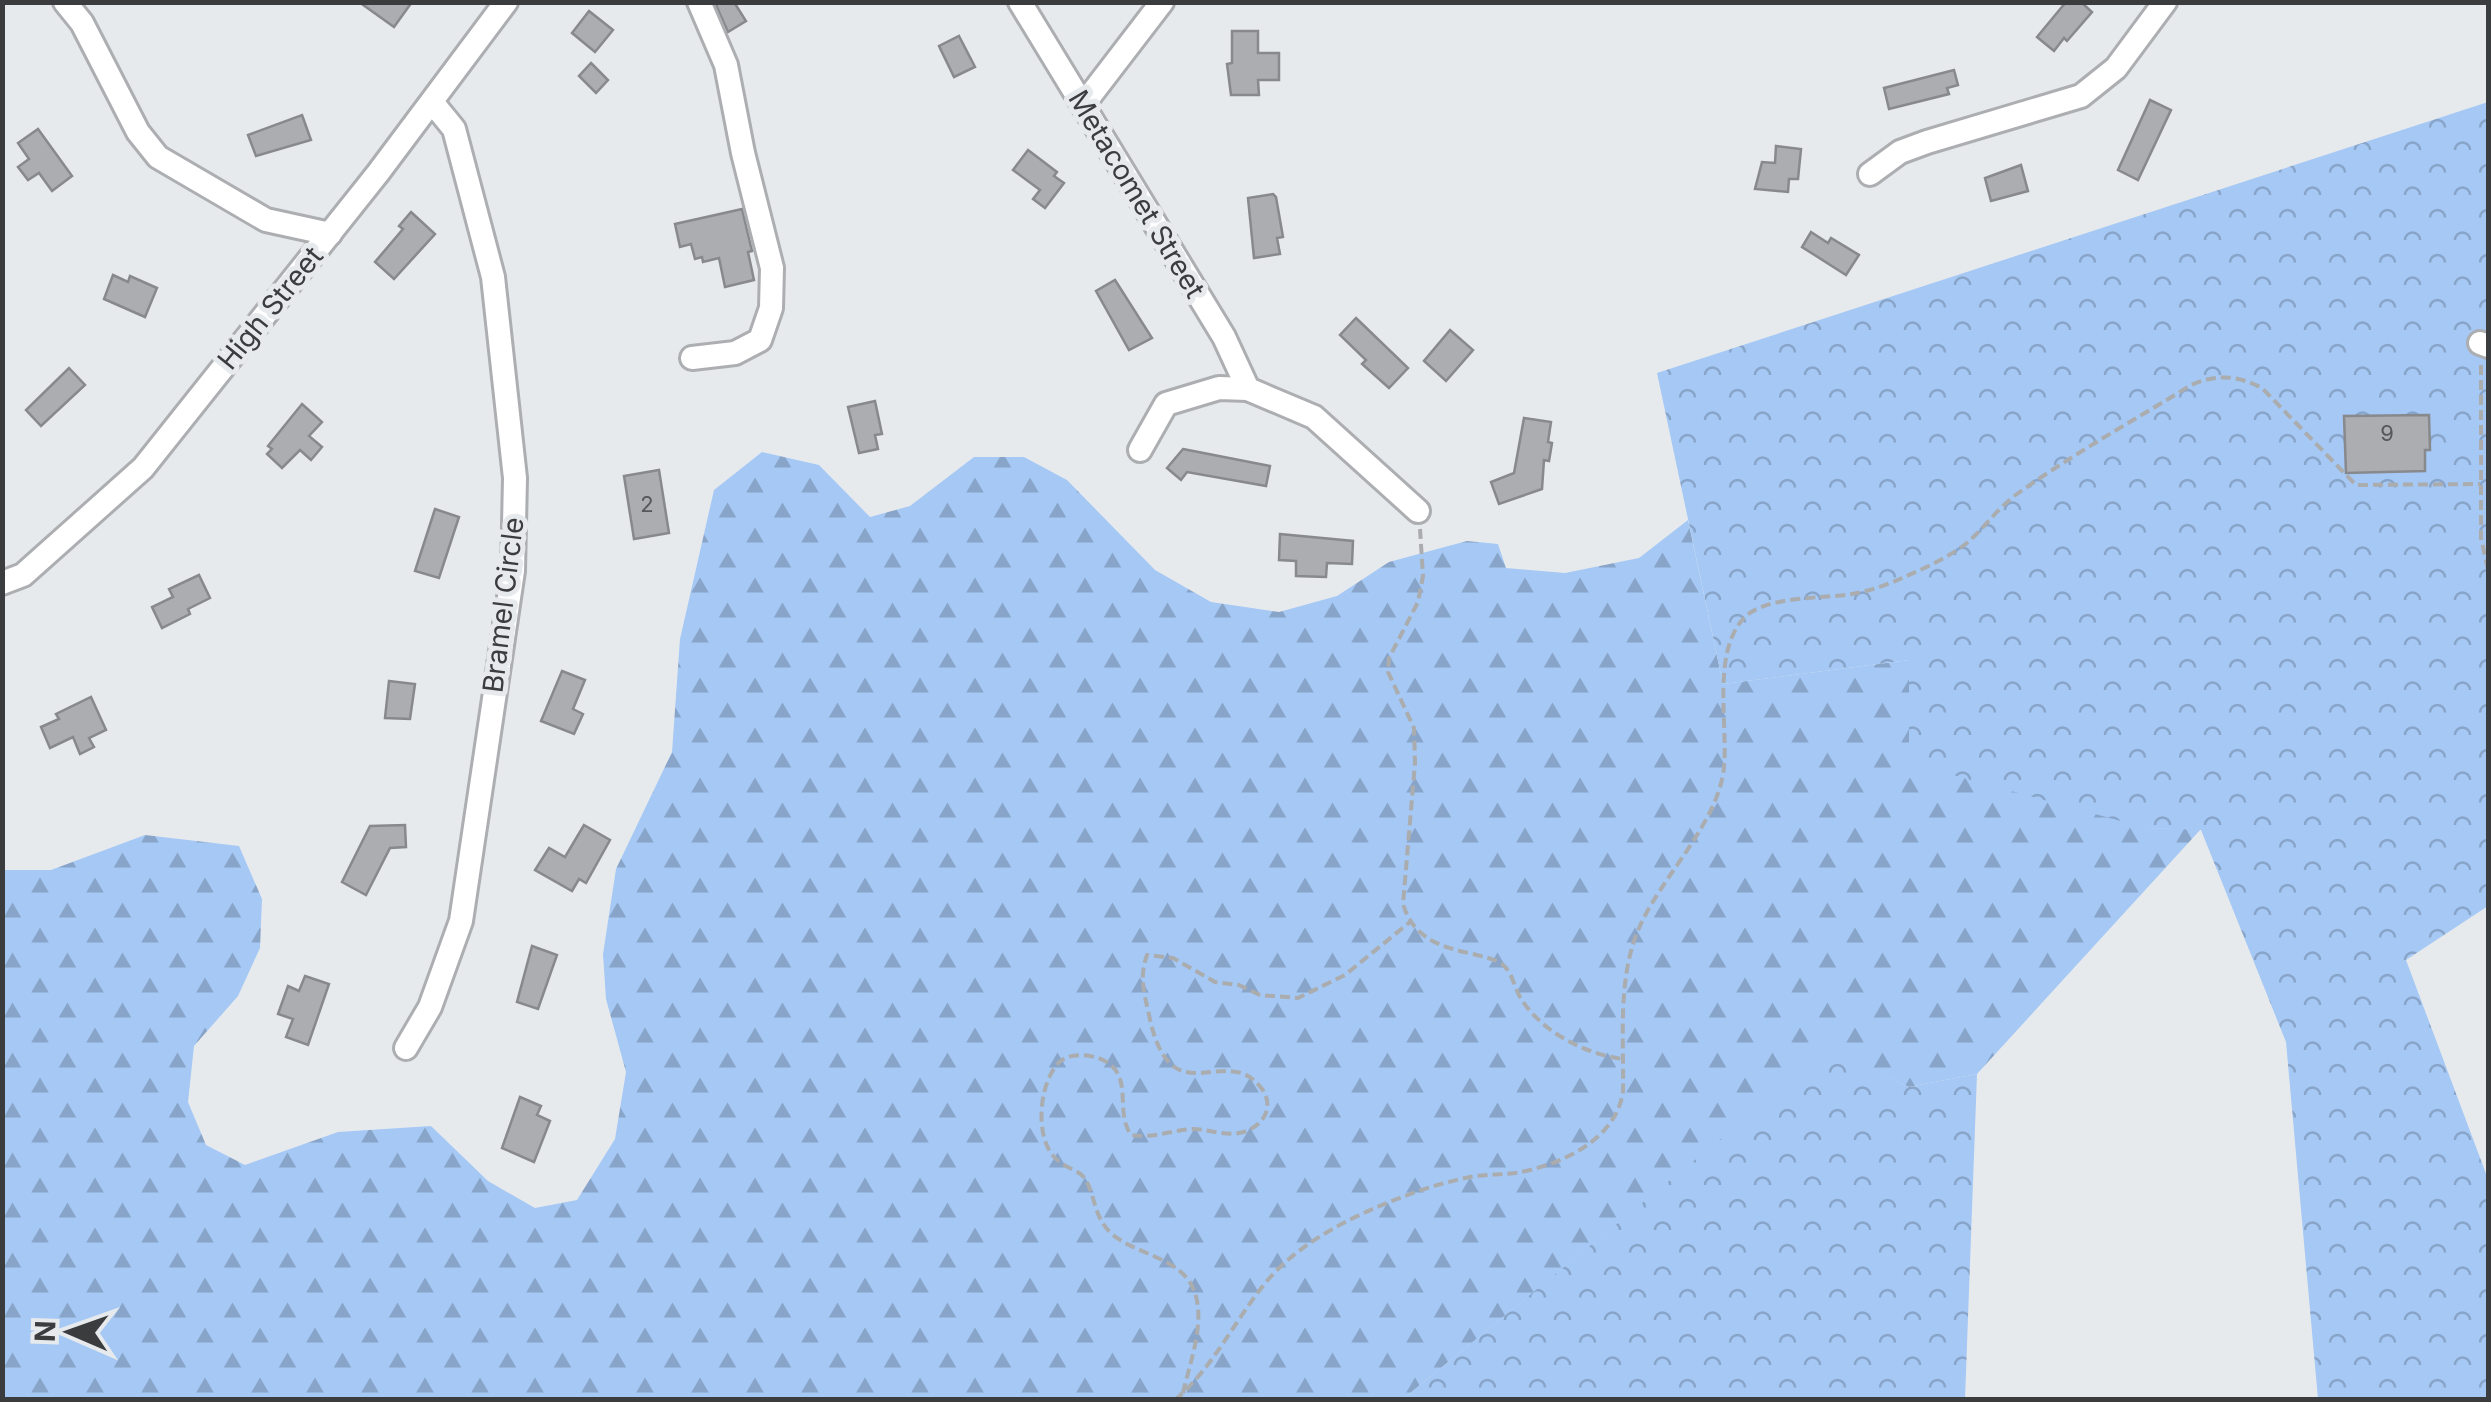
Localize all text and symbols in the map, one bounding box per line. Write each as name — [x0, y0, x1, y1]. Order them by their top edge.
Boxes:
street label: Metacomet Street — [1062, 84, 1212, 304]
street label: High Street — [210, 240, 330, 376]
house number: 9 — [2380, 420, 2394, 446]
house number: 2 — [640, 491, 654, 517]
street label: Bramel Circle — [475, 515, 531, 695]
north arrow — [20, 1282, 120, 1382]
text: N — [28, 1320, 62, 1342]

